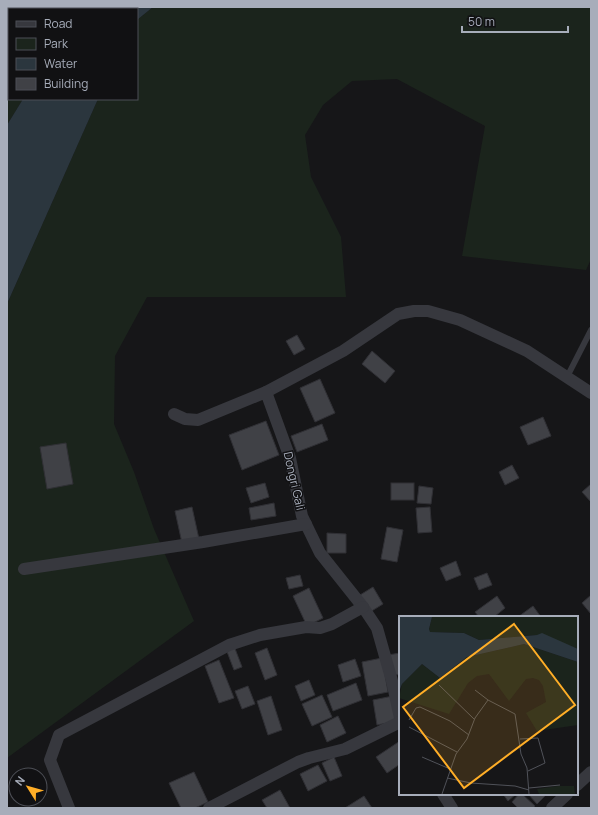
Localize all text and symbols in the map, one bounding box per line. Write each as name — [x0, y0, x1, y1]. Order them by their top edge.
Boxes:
legend — [8, 8, 138, 100]
scale bar — [462, 8, 568, 34]
text: 50 m — [468, 13, 495, 30]
text: Road — [44, 15, 72, 32]
text: Park — [44, 35, 69, 52]
text: Water — [44, 55, 78, 72]
text: Building — [44, 75, 88, 92]
street label: Dongri Gali — [279, 450, 309, 512]
inset map — [399, 616, 578, 795]
north arrow — [8, 767, 48, 807]
text: N — [11, 773, 28, 788]

